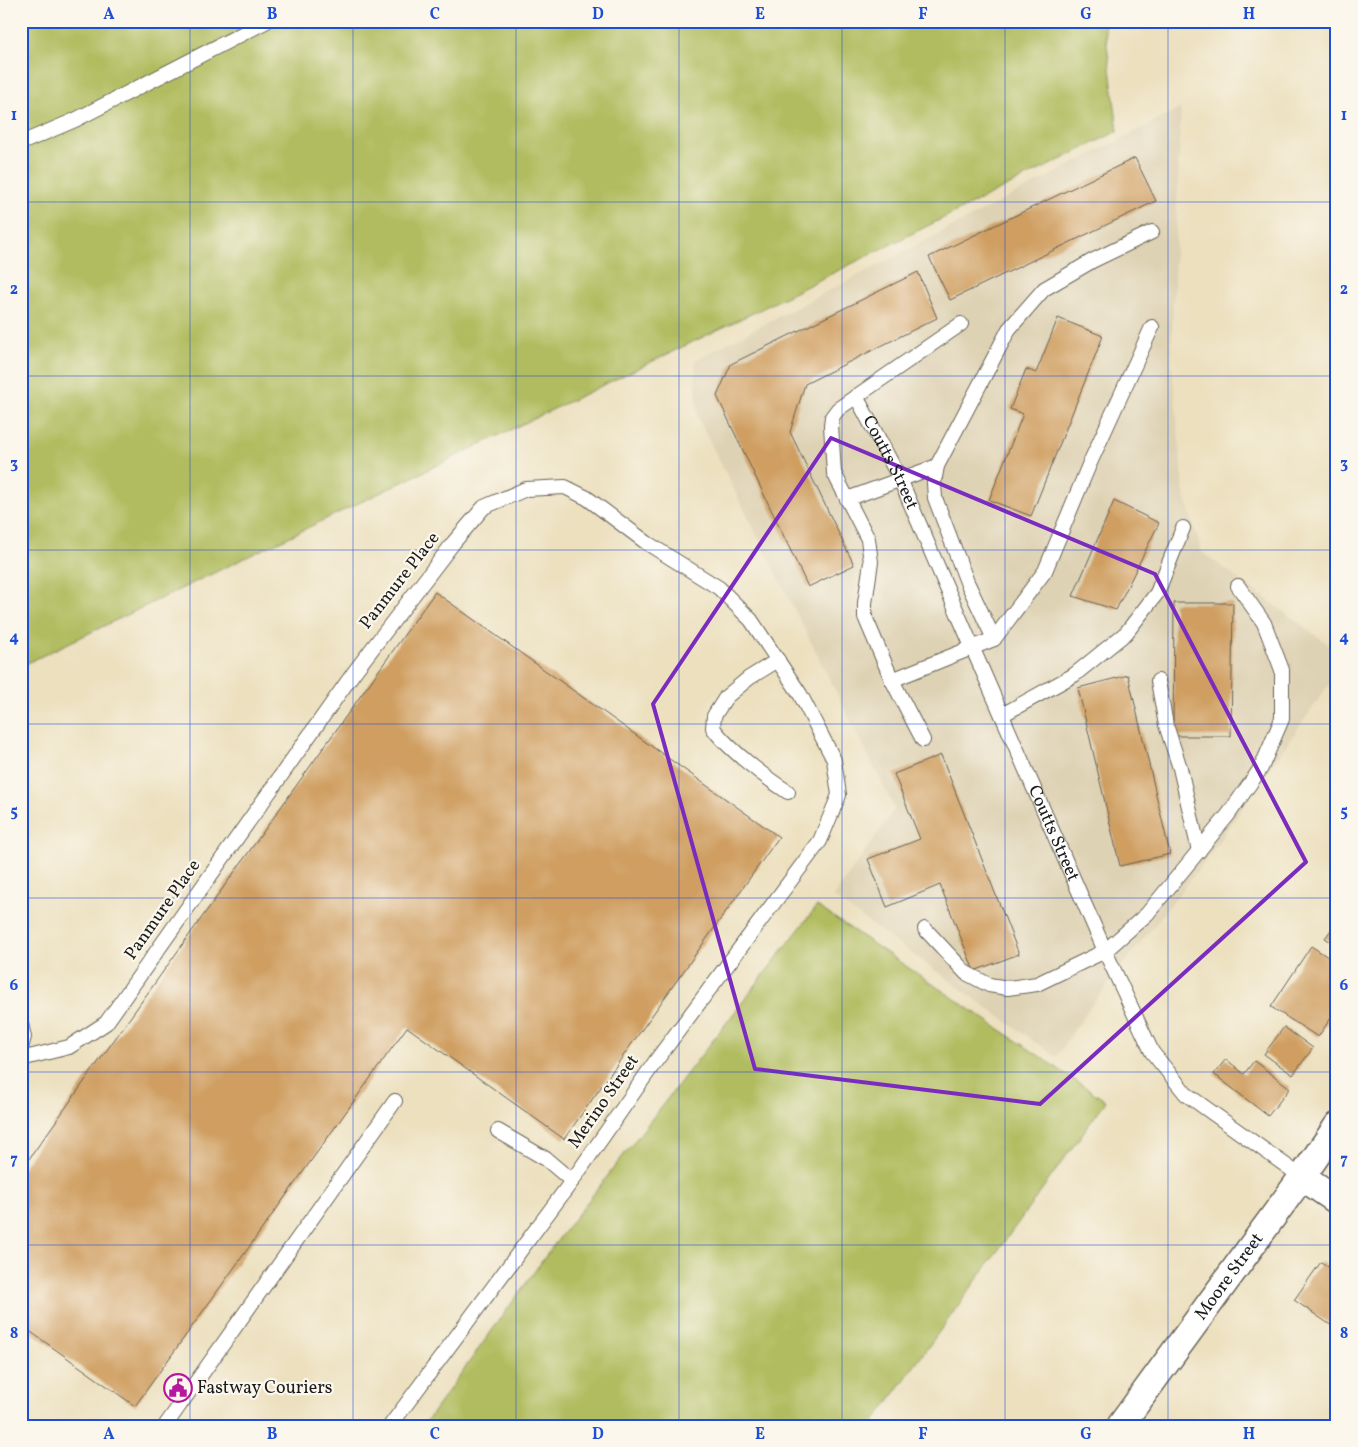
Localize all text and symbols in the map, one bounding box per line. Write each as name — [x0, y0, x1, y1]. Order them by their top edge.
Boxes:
text: A — [103, 4, 115, 26]
text: B — [267, 4, 278, 26]
text: C — [430, 4, 440, 26]
text: D — [592, 4, 604, 26]
text: E — [755, 4, 765, 26]
text: F — [918, 4, 928, 26]
text: G — [1080, 4, 1092, 26]
text: H — [1243, 4, 1255, 26]
text: 1 — [11, 105, 17, 127]
text: 1 — [1341, 105, 1347, 127]
text: 2 — [10, 279, 18, 301]
text: 2 — [1340, 279, 1348, 301]
street label: Coutts Street — [856, 411, 924, 514]
text: 3 — [10, 453, 18, 475]
text: 3 — [1340, 453, 1348, 475]
street label: Panmure Place — [354, 527, 446, 635]
text: 4 — [9, 627, 19, 649]
text: 4 — [1339, 627, 1349, 649]
street label: Coutts Street — [1022, 781, 1086, 885]
text: 5 — [10, 801, 18, 823]
text: 5 — [1340, 801, 1348, 823]
street label: Panmure Place — [119, 855, 207, 965]
text: 6 — [10, 975, 19, 997]
text: 6 — [1340, 975, 1349, 997]
street label: Merino Street — [563, 1050, 645, 1154]
text: 7 — [10, 1149, 18, 1171]
text: 7 — [1340, 1149, 1348, 1171]
street label: Moore Street — [1189, 1228, 1270, 1325]
text: 8 — [10, 1323, 18, 1345]
text: 8 — [1340, 1323, 1348, 1345]
public building icon: Fastway Couriers — [163, 1373, 193, 1403]
place label: Fastway Couriers — [197, 1376, 333, 1401]
text: A — [103, 1424, 115, 1446]
text: B — [267, 1424, 278, 1446]
text: C — [430, 1424, 440, 1446]
text: D — [592, 1424, 604, 1446]
text: E — [755, 1424, 765, 1446]
text: F — [918, 1424, 928, 1446]
text: G — [1080, 1424, 1092, 1446]
text: H — [1243, 1424, 1255, 1446]

